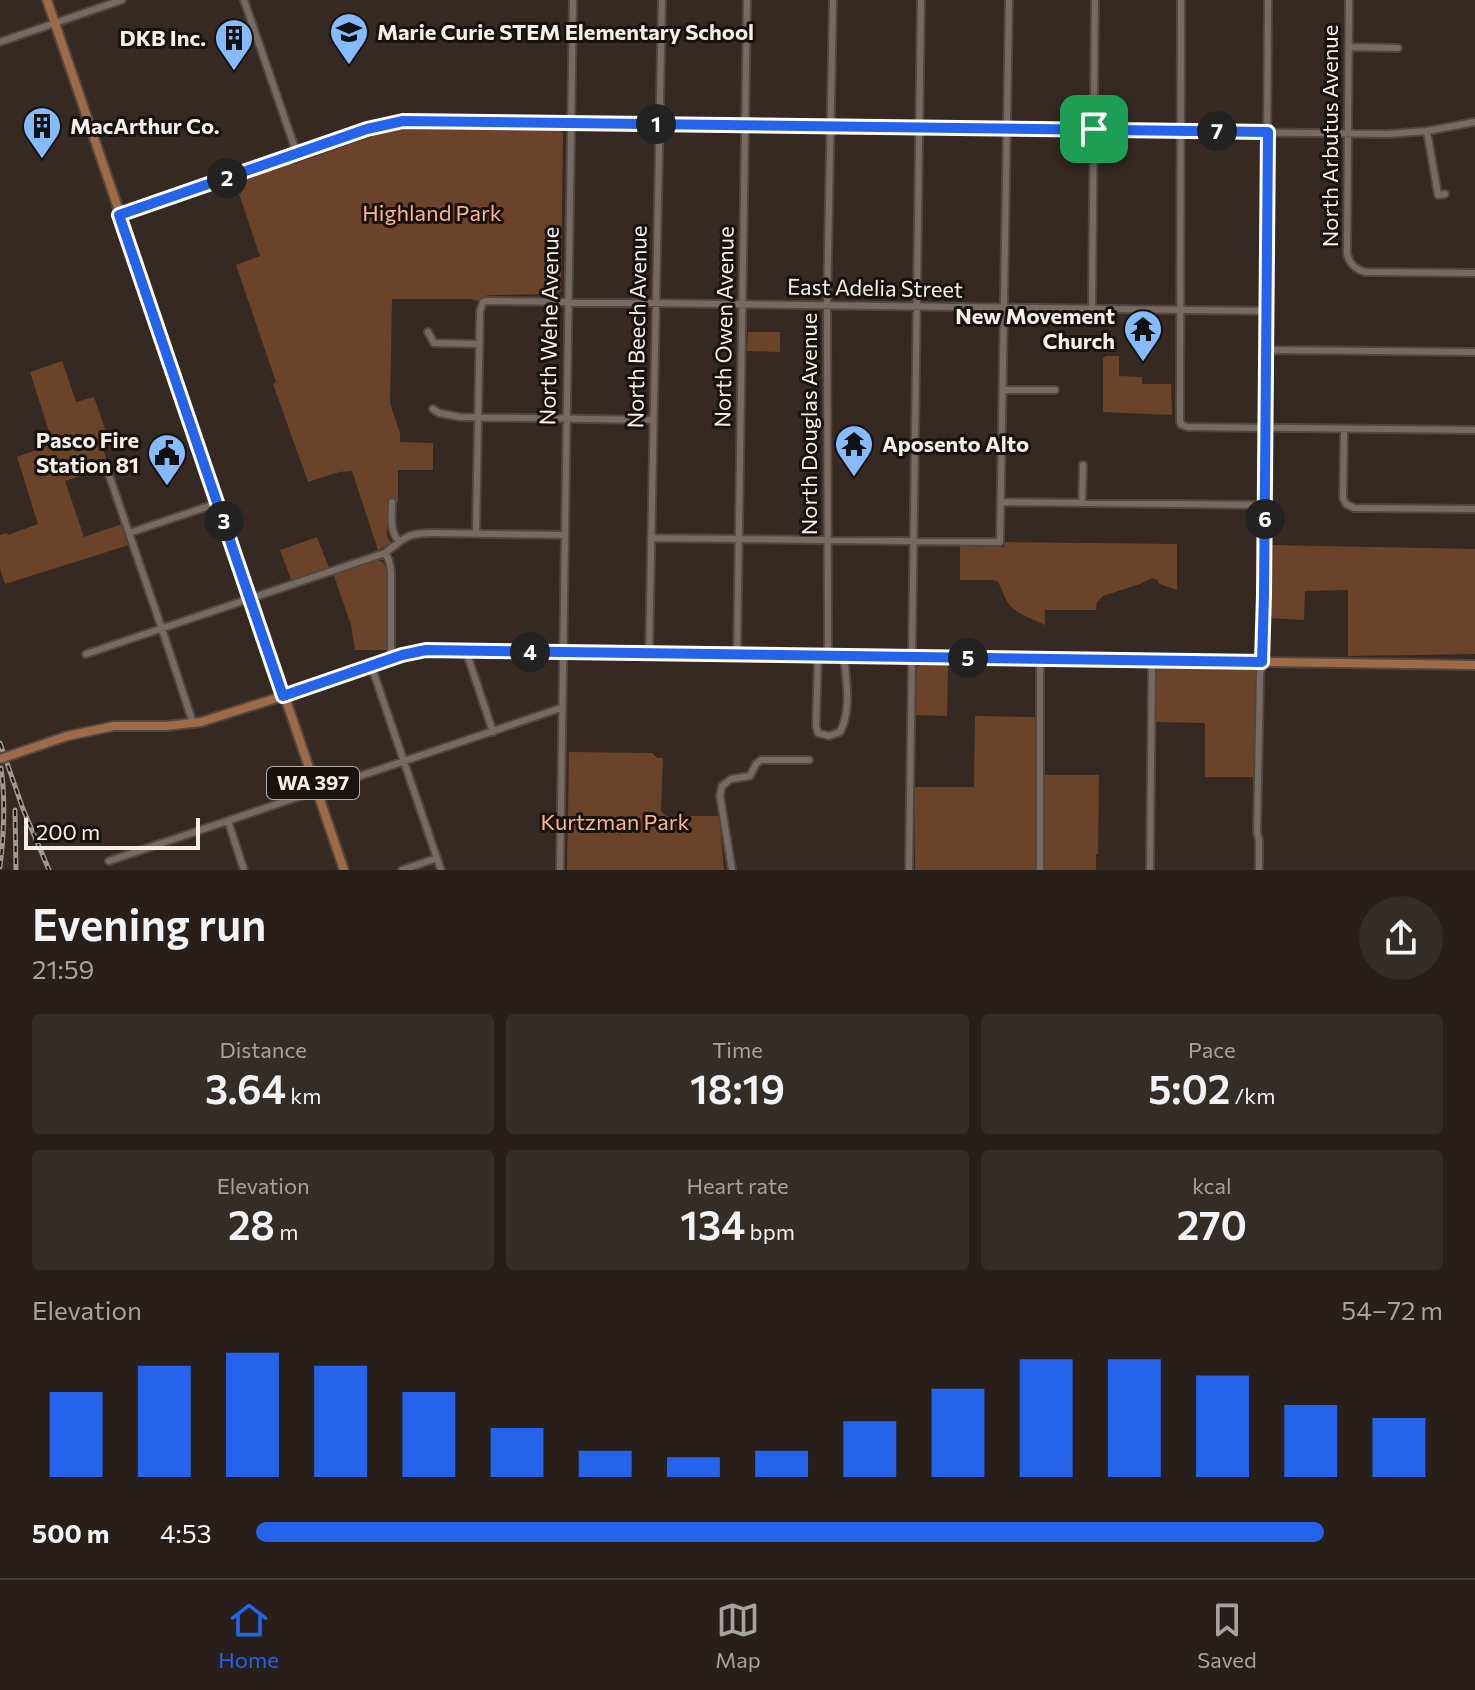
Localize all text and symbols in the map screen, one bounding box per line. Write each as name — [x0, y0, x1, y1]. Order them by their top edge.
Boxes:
school or university icon: Marie Curie STEM Elementary School — [328, 11, 370, 66]
building icon: DKB Inc. — [213, 17, 255, 72]
place label: Marie Curie STEM Elementary School — [377, 18, 754, 45]
place label: DKB Inc. — [120, 24, 206, 51]
street label: North Arbutus Avenue — [1316, 25, 1343, 247]
pin — [1060, 95, 1128, 163]
pin: 1 — [636, 104, 676, 144]
building icon: MacArthur Co. — [21, 105, 63, 160]
icon: arrive — [1072, 107, 1116, 151]
text: 1 — [651, 110, 661, 137]
pin: 7 — [1197, 111, 1237, 151]
place label: MacArthur Co. — [70, 112, 220, 139]
text: 7 — [1211, 117, 1223, 144]
pin: 2 — [207, 158, 247, 198]
text: 2 — [221, 164, 233, 191]
park label: Highland Park — [362, 199, 502, 226]
street label: North Beech Avenue — [621, 225, 652, 429]
street label: North Wehe Avenue — [533, 226, 564, 426]
street label: North Owen Avenue — [708, 226, 739, 428]
street label: East Adelia Street — [787, 272, 963, 303]
place label: New Movement Church — [955, 302, 1115, 354]
temple icon: New Movement Church — [1122, 308, 1164, 363]
street label: North Douglas Avenue — [795, 313, 822, 535]
temple icon: Aposento Alto — [833, 423, 875, 478]
place label: Pasco Fire Station 81 — [36, 426, 139, 478]
place label: Aposento Alto — [882, 430, 1029, 457]
public building icon: Pasco Fire Station 81 — [146, 432, 188, 487]
pin: 6 — [1245, 499, 1285, 539]
pin: 3 — [204, 501, 244, 541]
text: 6 — [1258, 505, 1272, 532]
text: 3 — [218, 507, 230, 534]
pin: 4 — [510, 632, 550, 672]
text: 4 — [523, 638, 537, 665]
pin: 5 — [948, 638, 988, 678]
text: 5 — [962, 644, 974, 671]
road number: WA 397 — [267, 767, 359, 799]
park label: Kurtzman Park — [540, 808, 690, 835]
scale bar — [24, 814, 200, 850]
text: 200 m — [36, 818, 100, 845]
text: Evening run — [32, 896, 266, 950]
button: share — [1359, 896, 1443, 980]
text: 21:59 — [32, 953, 94, 984]
text: Distance — [219, 1036, 307, 1063]
text: Time — [712, 1036, 763, 1063]
text: Pace — [1188, 1036, 1236, 1063]
text: 3.64 — [205, 1063, 286, 1112]
text: 18:19 — [690, 1063, 785, 1112]
text: 5:02 — [1148, 1063, 1230, 1112]
text: km — [286, 1082, 321, 1109]
text: /km — [1230, 1082, 1275, 1109]
text: Elevation — [217, 1172, 310, 1199]
text: Heart rate — [686, 1172, 789, 1199]
text: kcal — [1192, 1172, 1232, 1199]
text: 28 — [228, 1199, 275, 1248]
text: 134 — [680, 1199, 745, 1248]
text: 270 — [1177, 1199, 1247, 1248]
text: m — [275, 1218, 298, 1245]
text: bpm — [745, 1218, 795, 1245]
text: Elevation — [32, 1294, 142, 1325]
text: 54–72 m — [1341, 1294, 1443, 1325]
text: 500 m — [32, 1517, 109, 1548]
text: 4:53 — [160, 1517, 212, 1548]
tab: Home — [218, 1598, 279, 1673]
tab: Map — [715, 1598, 761, 1673]
tab: Saved — [1197, 1598, 1257, 1673]

